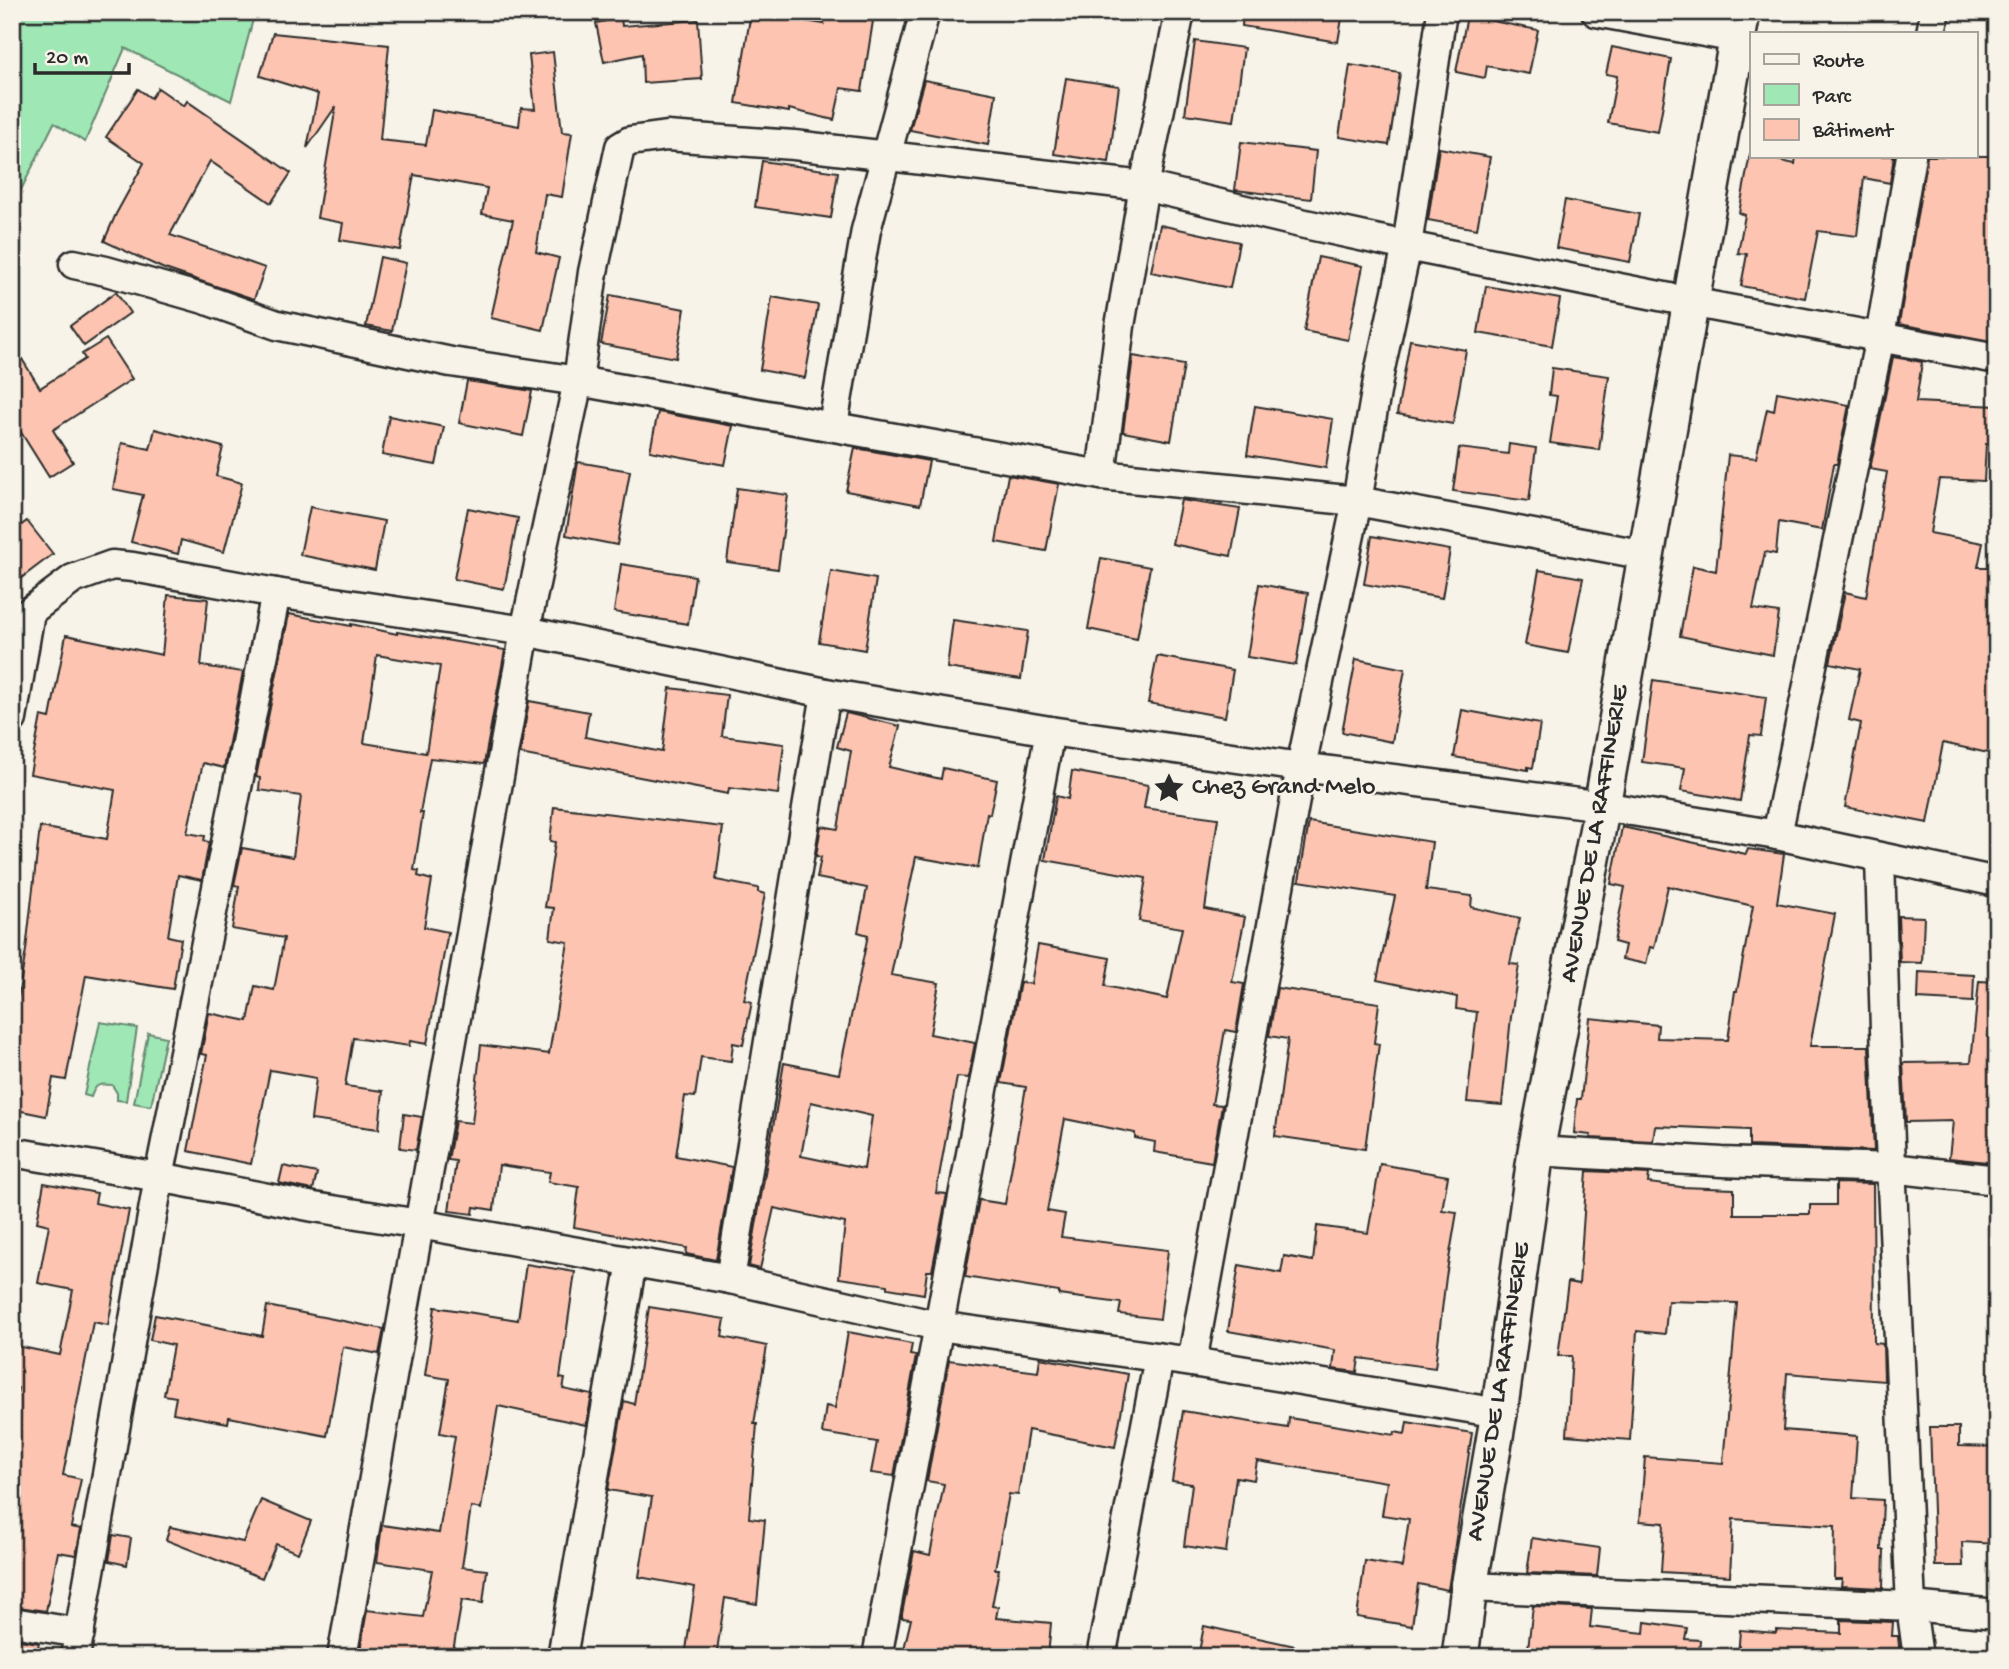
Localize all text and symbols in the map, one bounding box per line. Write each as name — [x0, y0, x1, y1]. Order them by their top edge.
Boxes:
scale bar — [35, 32, 130, 76]
legend — [1750, 32, 1978, 158]
text: 20 m — [46, 47, 88, 72]
text: Route — [1813, 50, 1865, 75]
text: Parc — [1812, 86, 1852, 111]
text: Bâtiment — [1812, 120, 1895, 145]
street label: AVENUE DE LA RAFFINERIE — [1555, 682, 1638, 985]
place icon: Chez Grand Melo — [1152, 771, 1186, 805]
place label: Chez Grand Melo — [1192, 773, 1376, 804]
street label: AVENUE DE LA RAFFINERIE — [1461, 1240, 1539, 1543]

